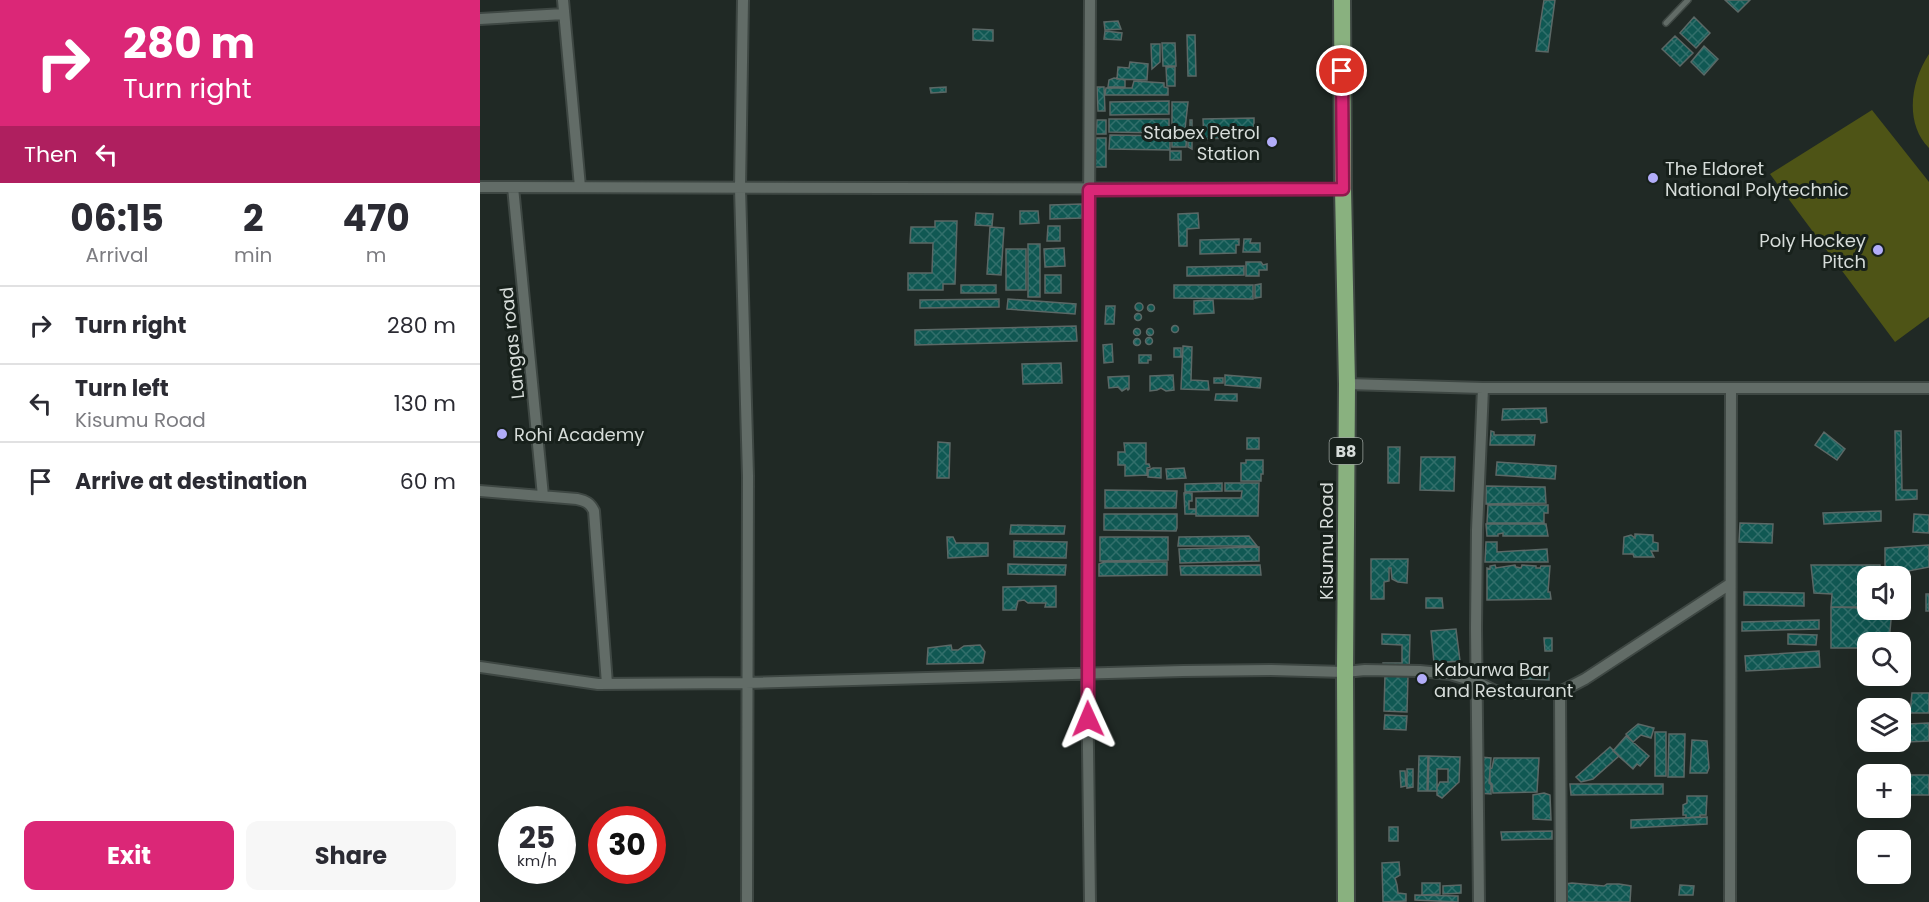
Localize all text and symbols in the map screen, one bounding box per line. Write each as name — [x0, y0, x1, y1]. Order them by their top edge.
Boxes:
text: 280 m — [123, 14, 255, 73]
icon: right — [24, 24, 102, 102]
pin — [1316, 45, 1367, 96]
icon: arrive — [1325, 54, 1358, 87]
text: Turn right — [123, 70, 252, 107]
place label: Stabex Petrol Station — [1143, 120, 1260, 166]
marker: Stabex Petrol Station — [1265, 135, 1279, 149]
icon: left — [90, 138, 123, 171]
text: Then — [24, 139, 78, 170]
place label: The Eldoret National Polytechnic — [1665, 156, 1849, 202]
marker: The Eldoret National Polytechnic — [1646, 171, 1660, 185]
text: 06:15 — [70, 193, 164, 244]
text: 2 — [243, 193, 263, 244]
text: 470 — [343, 193, 410, 244]
place label: Poly Hockey Pitch — [1759, 228, 1866, 274]
text: Arrival — [86, 241, 149, 269]
text: min — [234, 241, 272, 269]
text: m — [366, 241, 386, 269]
marker: Poly Hockey Pitch — [1871, 243, 1885, 257]
street label: Langas road — [494, 286, 530, 400]
icon: right — [24, 309, 57, 342]
text: Turn right — [75, 310, 186, 341]
text: 280 m — [387, 310, 456, 341]
text: Turn left — [75, 373, 169, 404]
icon: left — [24, 387, 57, 420]
text: 130 m — [394, 388, 456, 419]
text: Kisumu Road — [75, 406, 206, 434]
place label: Rohi Academy — [514, 422, 644, 447]
marker: Rohi Academy — [495, 427, 509, 441]
road number: B8 — [1330, 438, 1362, 464]
icon: arrive — [24, 465, 57, 498]
text: Arrive at destination — [75, 466, 307, 497]
text: 60 m — [400, 466, 456, 497]
street label: Kisumu Road — [1314, 482, 1339, 600]
map controls — [1857, 566, 1911, 884]
button: sound — [1857, 566, 1911, 620]
button: search — [1857, 632, 1911, 686]
place label: Kaburwa Bar and Restaurant — [1434, 657, 1573, 703]
marker: Kaburwa Bar and Restaurant — [1415, 672, 1429, 686]
position arrow — [1056, 687, 1120, 751]
button: layers — [1857, 698, 1911, 752]
button: + — [1857, 764, 1911, 818]
speed limit sign: 30 — [588, 806, 666, 884]
text: 25 — [519, 816, 555, 859]
button: Exit — [24, 821, 234, 890]
button: Share — [246, 821, 456, 890]
button: − — [1857, 830, 1911, 884]
text: km/h — [517, 850, 557, 871]

